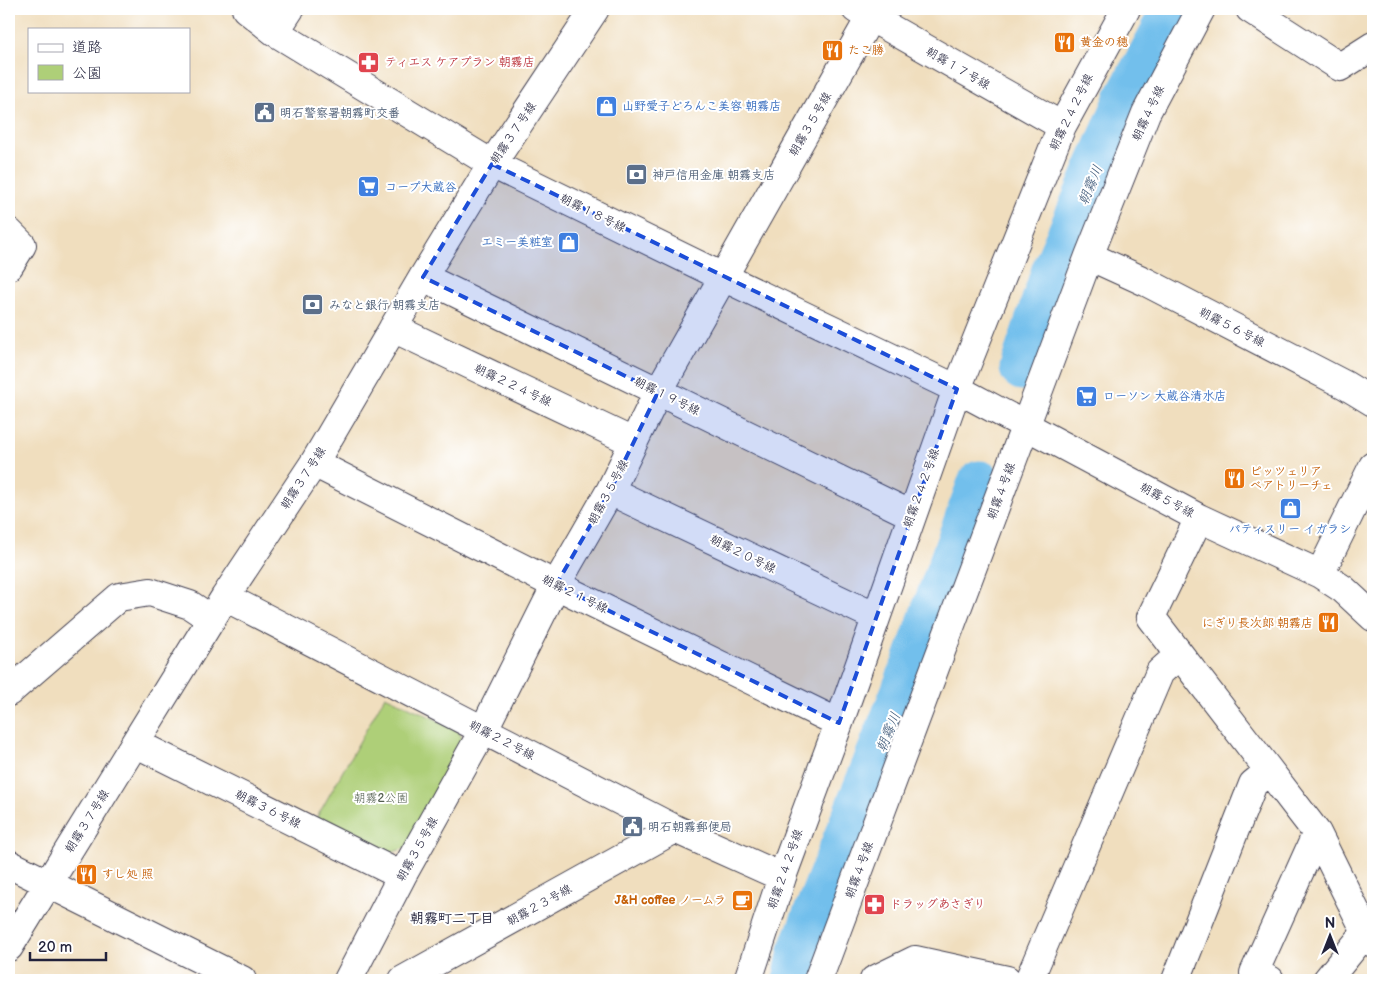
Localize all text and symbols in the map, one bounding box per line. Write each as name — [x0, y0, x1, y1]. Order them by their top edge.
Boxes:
legend — [28, 28, 190, 92]
restaurant icon: 黄金の穂 — [1052, 30, 1076, 54]
place label: 黄金の穂 — [1080, 35, 1128, 50]
text: 道路 — [72, 38, 102, 57]
restaurant icon: たこ勝 — [820, 38, 844, 62]
place label: たこ勝 — [848, 43, 884, 58]
street label: 朝霧１７号線 — [923, 44, 993, 93]
pharmacy icon: ティエス ケアプラン 朝霧店 — [357, 50, 381, 74]
place label: ティエス ケアプラン 朝霧店 — [385, 55, 535, 70]
text: 公園 — [72, 64, 102, 83]
street label: 朝霧２４２号線 — [1046, 71, 1097, 153]
street label: 朝霧４号線 — [1129, 83, 1168, 144]
street label: 朝霧３５号線 — [786, 89, 835, 159]
shop icon: 山野愛子どろんこ美容 朝霧店 — [594, 94, 618, 118]
street label: 朝霧３７号線 — [487, 99, 540, 167]
place label: 山野愛子どろんこ美容 朝霧店 — [622, 99, 781, 114]
public building icon: 明石警察署朝霧町交番 — [252, 101, 276, 125]
place label: 明石警察署朝霧町交番 — [280, 106, 400, 121]
bank icon: 神戸信用金庫 朝霧支店 — [624, 163, 648, 187]
water label: 朝霧川 — [1074, 163, 1106, 208]
place label: 神戸信用金庫 朝霧支店 — [652, 168, 775, 183]
supermarket icon: コープ大蔵谷 — [357, 175, 381, 199]
place label: コープ大蔵谷 — [385, 180, 457, 195]
street label: 朝霧１８号線 — [557, 191, 628, 236]
shop icon: エミー美粧室 — [557, 230, 581, 254]
place label: エミー美粧室 — [481, 235, 553, 250]
bank icon: みなと銀行 朝霧支店 — [301, 293, 325, 317]
place label: みなと銀行 朝霧支店 — [329, 298, 440, 313]
street label: 朝霧５６号線 — [1196, 304, 1267, 350]
street label: 朝霧２２４号線 — [472, 361, 554, 410]
street label: 朝霧１９号線 — [631, 374, 702, 419]
supermarket icon: ローソン 大蔵谷清水店 — [1075, 384, 1099, 408]
place label: ローソン 大蔵谷清水店 — [1103, 389, 1226, 404]
street label: 朝霧３７号線 — [278, 444, 329, 513]
street label: 朝霧２４２号線 — [900, 446, 943, 530]
street label: 朝霧３５号線 — [585, 457, 632, 528]
street label: 朝霧４号線 — [984, 460, 1019, 522]
place label: ピッツェリア ベアトリーチェ — [1250, 464, 1333, 493]
restaurant icon: ピッツェリア ベアトリーチェ — [1222, 466, 1246, 490]
street label: 朝霧５号線 — [1137, 480, 1197, 521]
shop icon: パティスリー イガラシ — [1278, 496, 1302, 520]
place label: パティスリー イガラシ — [1229, 522, 1351, 537]
street label: 朝霧２０号線 — [707, 532, 778, 577]
street label: 朝霧２１号線 — [539, 572, 610, 617]
restaurant icon: にぎり長次郎 朝霧店 — [1317, 611, 1341, 635]
place label: にぎり長次郎 朝霧店 — [1202, 616, 1313, 631]
water label: 朝霧川 — [873, 710, 904, 755]
street label: 朝霧２２号線 — [466, 717, 537, 763]
street label: 朝霧３７号線 — [62, 787, 113, 856]
street label: 朝霧３６号線 — [232, 787, 303, 832]
park label: 朝霧2公園 — [353, 791, 409, 806]
street label: 朝霧３５号線 — [393, 814, 441, 884]
public building icon: 明石朝霧郵便局 — [620, 815, 644, 839]
place label: 明石朝霧郵便局 — [648, 820, 732, 835]
street label: 朝霧２４２号線 — [765, 827, 806, 911]
street label: 朝霧４号線 — [842, 839, 877, 901]
restaurant icon: すし処 照 — [74, 862, 98, 886]
place label: すし処 照 — [102, 867, 153, 882]
street label: 朝霧２３号線 — [504, 881, 574, 929]
cafe icon: J&H coffee ノームラ — [730, 888, 754, 912]
pharmacy icon: ドラッグあさぎり — [862, 892, 886, 916]
place label: J&H coffee ノームラ — [614, 893, 726, 908]
place label: ドラッグあさぎり — [890, 897, 986, 912]
district label: 朝霧町二丁目 — [410, 910, 494, 927]
north arrow — [1304, 912, 1354, 962]
text: N — [1325, 915, 1335, 932]
scale bar — [30, 929, 106, 961]
text: 20 m — [38, 938, 72, 957]

